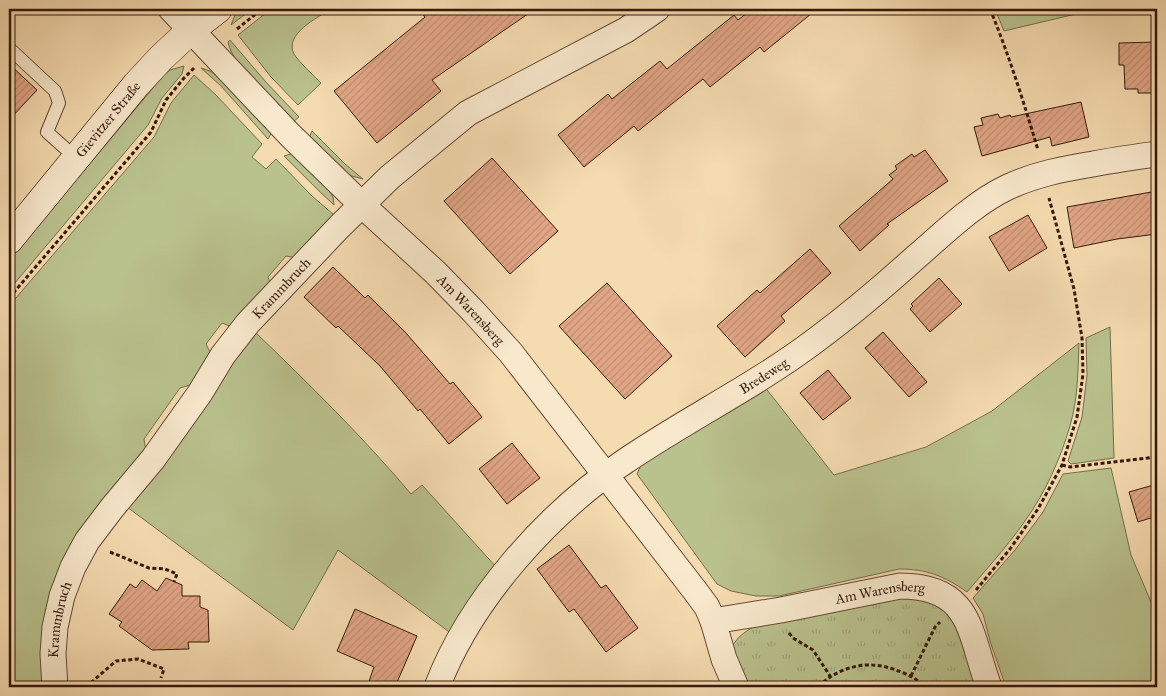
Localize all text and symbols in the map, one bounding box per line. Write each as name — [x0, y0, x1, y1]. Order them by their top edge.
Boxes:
street label: Gievitzer Straße — [72, 78, 144, 161]
street label: Krammbruch — [249, 254, 315, 322]
street label: Am Warensberg — [433, 271, 508, 349]
street label: Bredeweg — [737, 354, 792, 398]
street label: Am Warensberg — [833, 578, 927, 608]
street label: Krammbruch — [45, 579, 76, 659]

